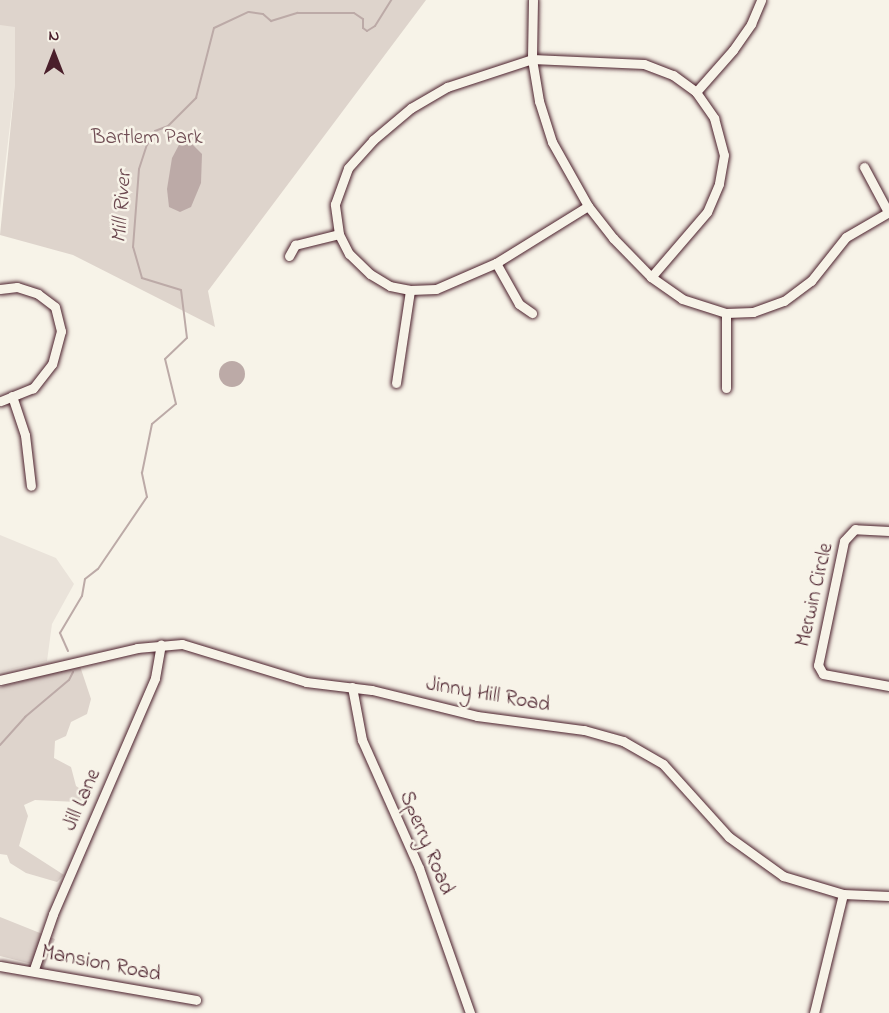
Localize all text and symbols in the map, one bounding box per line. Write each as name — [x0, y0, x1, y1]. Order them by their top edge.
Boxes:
north arrow — [24, 24, 84, 84]
text: N — [49, 24, 59, 48]
park label: Bartlem Park — [91, 125, 203, 151]
water label: Mill River — [107, 170, 139, 244]
street label: Merwin Circle — [791, 541, 839, 649]
street label: Jinny Hill Road — [424, 672, 552, 718]
street label: Jill Lane — [57, 765, 107, 835]
street label: Sperry Road — [393, 787, 459, 899]
street label: Mansion Road — [39, 940, 163, 988]

